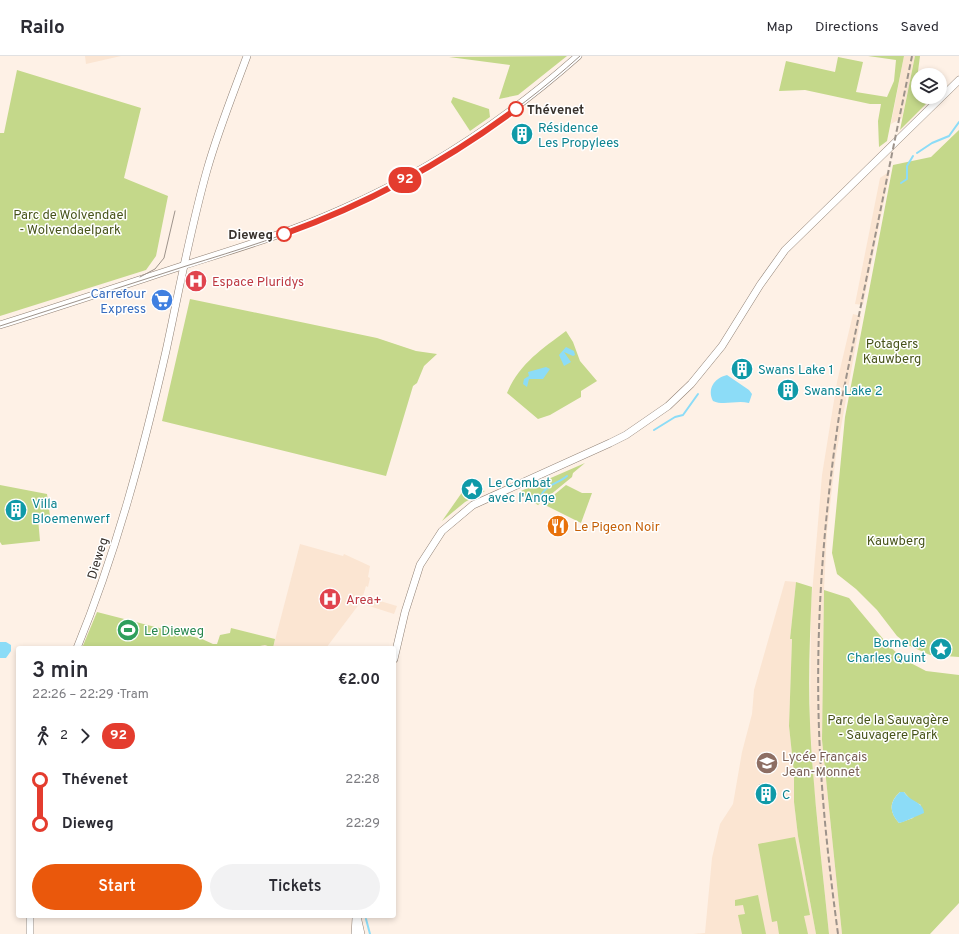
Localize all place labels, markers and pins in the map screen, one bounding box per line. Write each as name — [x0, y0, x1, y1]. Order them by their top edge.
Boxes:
marker: Thévenet — [508, 101, 524, 117]
place label: Thévenet — [527, 103, 584, 119]
building icon: Résidence Les Propylees — [509, 121, 535, 147]
place label: Résidence Les Propylees — [538, 121, 619, 152]
marker: Dieweg — [276, 226, 292, 242]
place label: Dieweg — [228, 228, 273, 244]
hospital icon: Espace Pluridys — [183, 268, 209, 294]
place label: Espace Pluridys — [212, 275, 304, 291]
place label: Carrefour Express — [90, 287, 146, 318]
supermarket icon: Carrefour Express — [149, 287, 175, 313]
building icon: Swans Lake 1 — [729, 356, 755, 382]
place label: Swans Lake 1 — [758, 363, 834, 379]
building icon: Swans Lake 2 — [775, 377, 801, 403]
place label: Swans Lake 2 — [804, 384, 883, 400]
place icon: Le Combat avec l'Ange — [459, 476, 485, 502]
place label: Le Combat avec l'Ange — [488, 476, 555, 507]
building icon: Villa Bloemenwerf — [3, 497, 29, 523]
place label: Villa Bloemenwerf — [32, 497, 110, 528]
restaurant icon: Le Pigeon Noir — [545, 513, 571, 539]
place label: Le Pigeon Noir — [574, 520, 660, 536]
hospital icon: Area+ — [317, 586, 343, 612]
place label: Area+ — [346, 593, 382, 609]
sports icon: Le Dieweg — [115, 617, 141, 643]
place label: Le Dieweg — [144, 624, 204, 640]
place label: Borne de Charles Quint — [847, 636, 926, 667]
place icon: Borne de Charles Quint — [928, 636, 954, 662]
school or university icon: Lycée Français Jean-Monnet — [754, 750, 780, 776]
place label: Lycée Français Jean-Monnet — [782, 750, 867, 781]
building icon: C — [753, 781, 779, 807]
place label: C — [782, 788, 790, 804]

